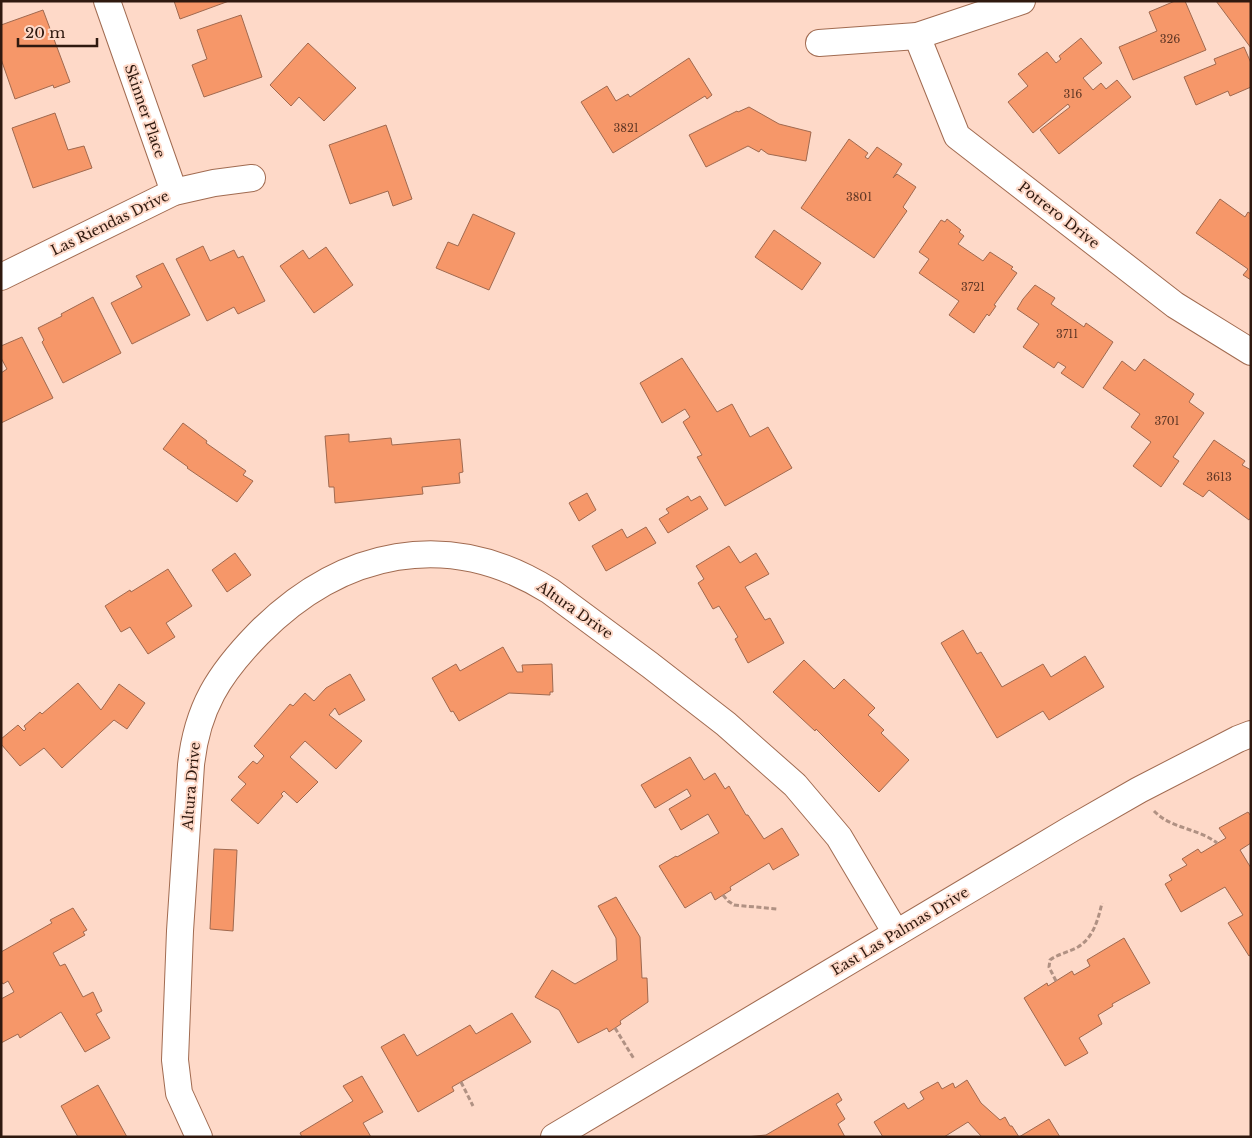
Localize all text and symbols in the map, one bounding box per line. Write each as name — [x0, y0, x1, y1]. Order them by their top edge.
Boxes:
scale bar — [18, 15, 96, 47]
text: 20 m — [25, 23, 65, 42]
house number: 326 — [1160, 32, 1180, 46]
street label: Skinner Place — [121, 62, 169, 160]
house number: 316 — [1064, 87, 1082, 101]
house number: 3821 — [613, 121, 639, 135]
street label: Potrero Drive — [1015, 178, 1103, 252]
street label: Las Riendas Drive — [48, 187, 172, 259]
house number: 3801 — [846, 190, 872, 204]
house number: 3721 — [961, 280, 985, 294]
house number: 3711 — [1056, 327, 1078, 341]
house number: 3701 — [1154, 414, 1180, 428]
house number: 3613 — [1206, 470, 1232, 484]
street label: Altura Drive — [533, 577, 616, 643]
street label: Altura Drive — [178, 741, 204, 832]
street label: East Las Palmas Drive — [828, 883, 972, 979]

